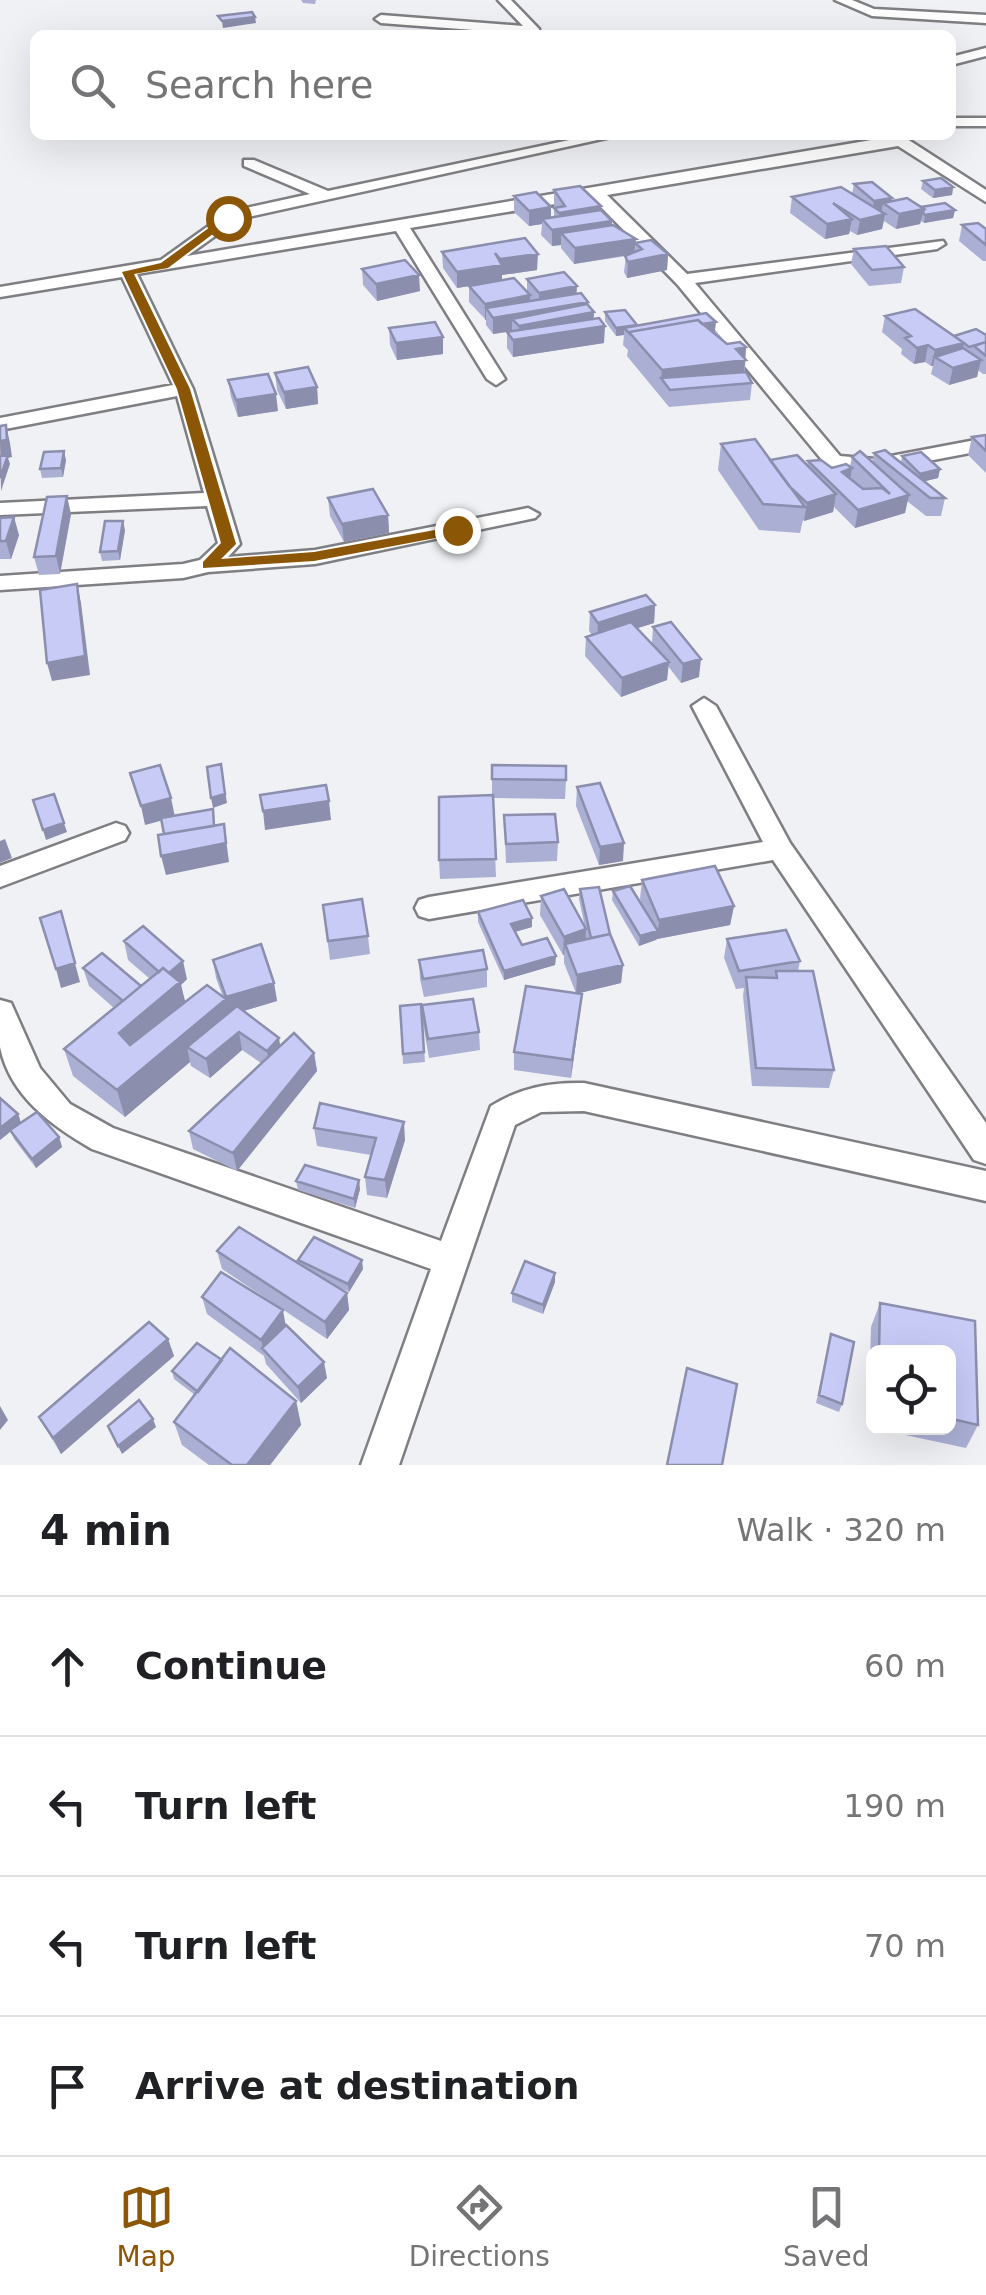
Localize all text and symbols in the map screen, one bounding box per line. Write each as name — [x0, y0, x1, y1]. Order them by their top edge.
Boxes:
search box — [30, 30, 956, 140]
icon: search — [65, 58, 120, 113]
text: Search here — [145, 63, 373, 107]
route start — [206, 196, 252, 242]
route end — [435, 508, 481, 554]
map controls — [866, 1345, 956, 1435]
button: locate — [866, 1345, 956, 1435]
text: 4 min — [40, 1506, 172, 1555]
text: Walk · 320 m — [736, 1511, 946, 1549]
icon: ahead — [40, 1639, 95, 1694]
text: Continue — [135, 1644, 327, 1688]
text: 60 m — [864, 1647, 946, 1685]
icon: left — [40, 1779, 95, 1834]
text: Turn left — [135, 1784, 316, 1828]
text: 190 m — [844, 1787, 946, 1825]
icon: left — [40, 1919, 95, 1974]
text: Turn left — [135, 1924, 316, 1968]
text: 70 m — [864, 1927, 946, 1965]
icon: arrive — [40, 2059, 95, 2114]
text: Arrive at destination — [135, 2064, 580, 2108]
tab: Map — [117, 2180, 176, 2273]
tab: Directions — [409, 2180, 550, 2273]
tab: Saved — [783, 2180, 869, 2273]

